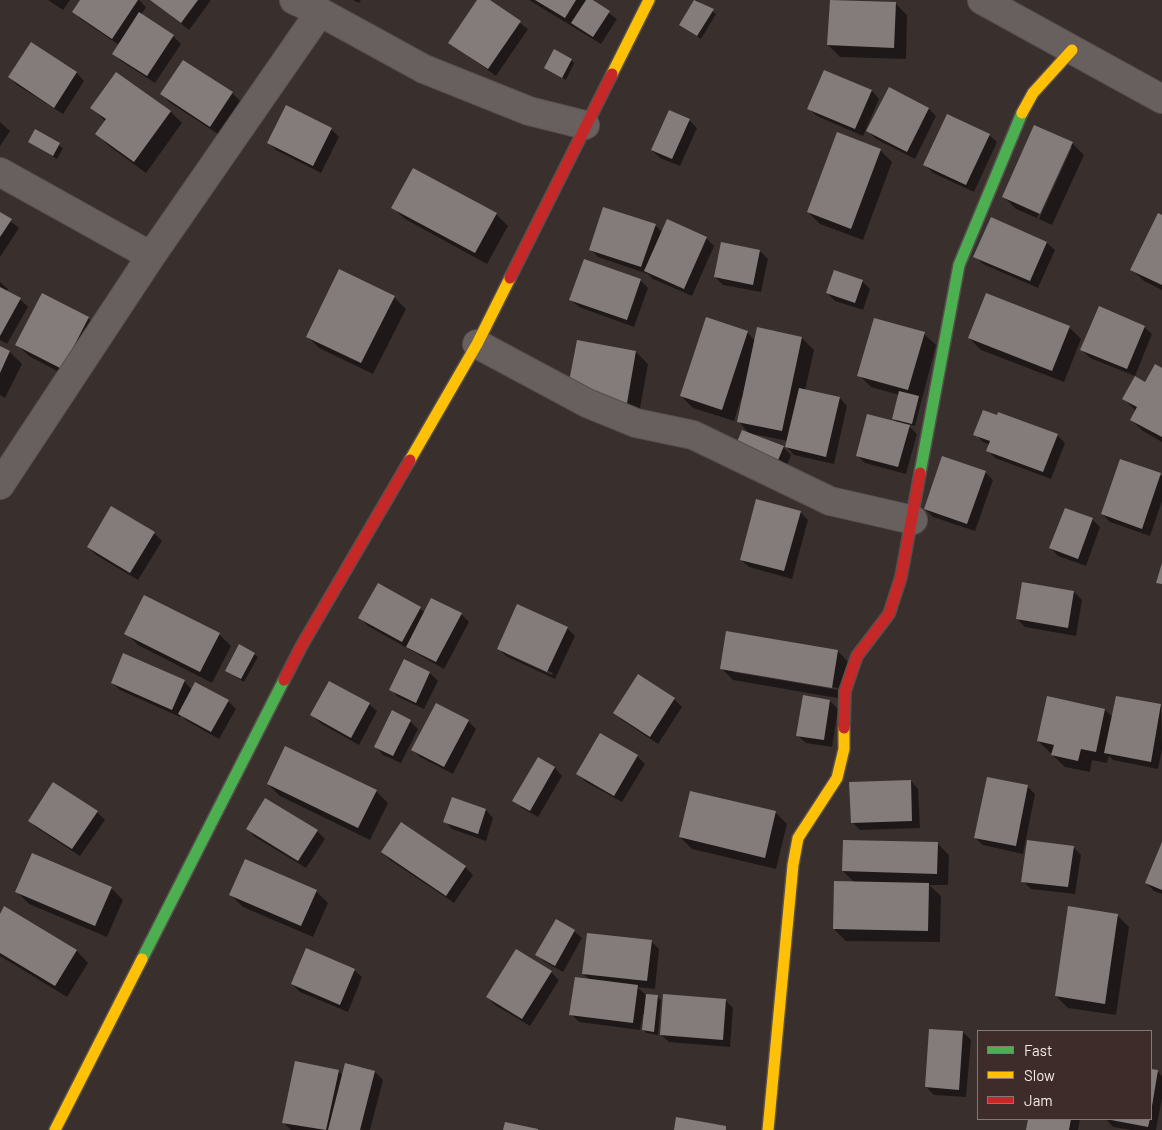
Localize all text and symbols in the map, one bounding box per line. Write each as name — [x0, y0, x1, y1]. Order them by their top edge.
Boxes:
legend — [977, 1030, 1152, 1120]
text: Fast — [1024, 1041, 1052, 1059]
text: Slow — [1024, 1066, 1055, 1084]
text: Jam — [1024, 1091, 1053, 1109]

